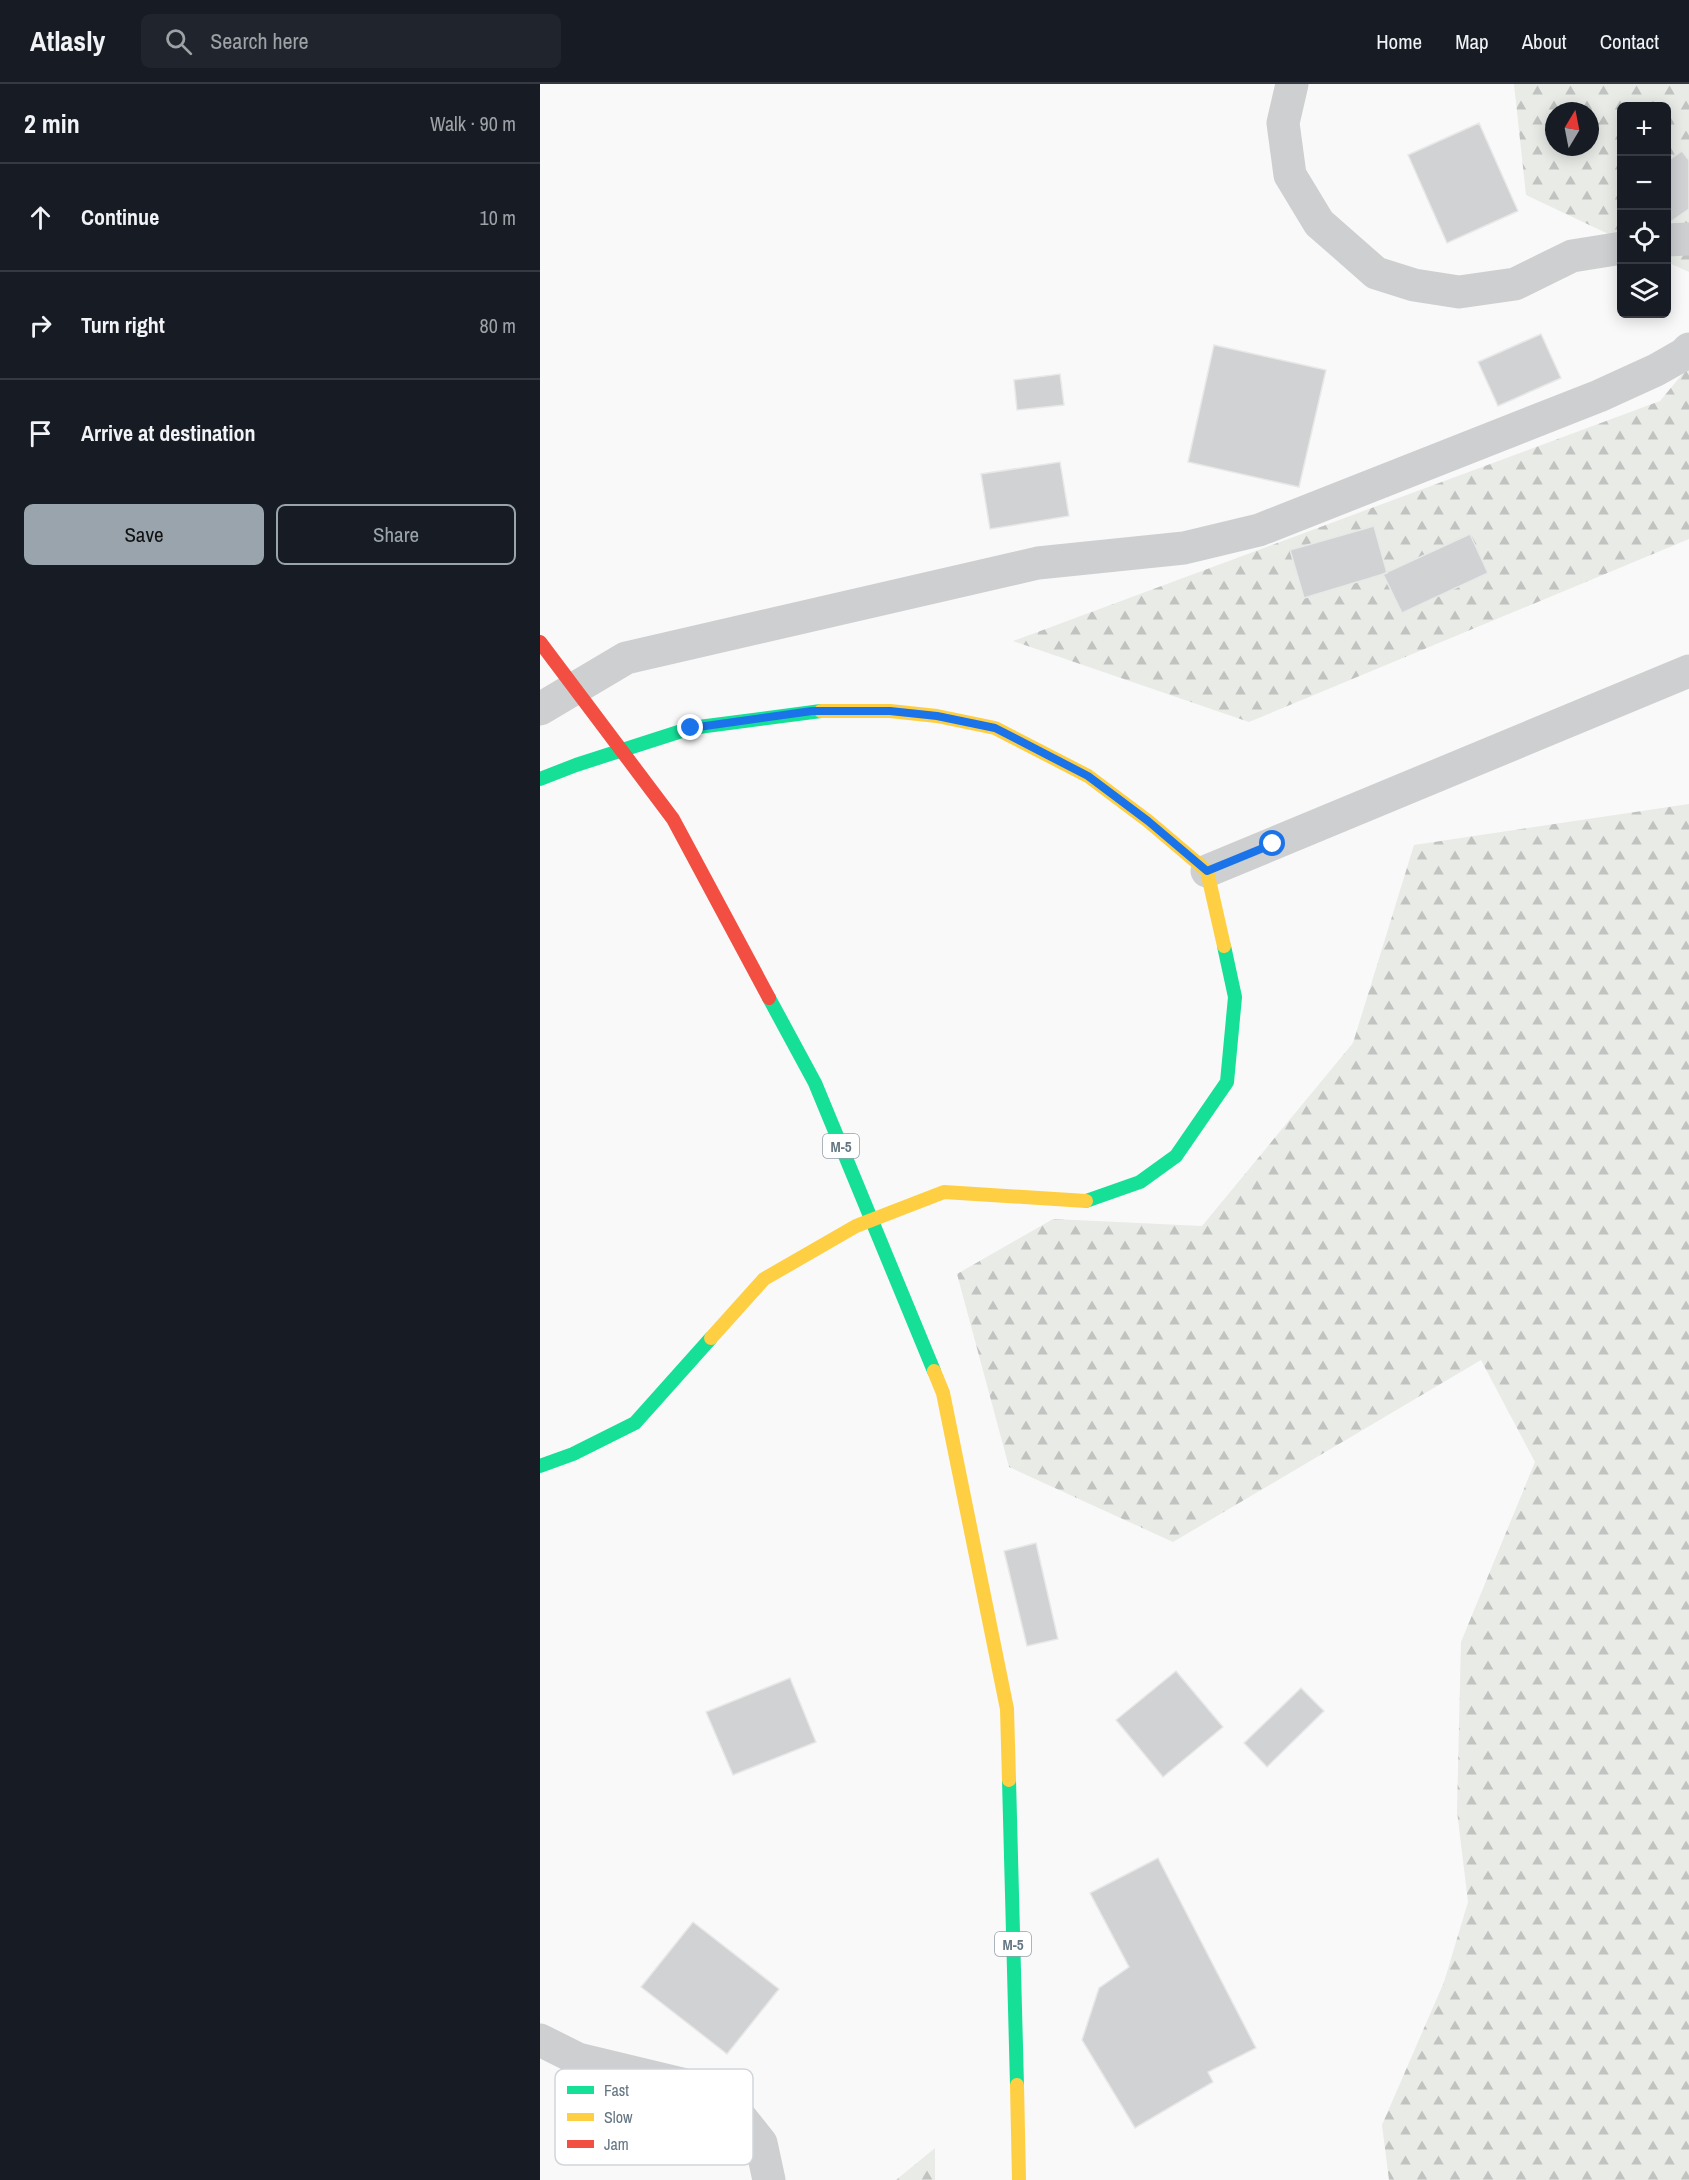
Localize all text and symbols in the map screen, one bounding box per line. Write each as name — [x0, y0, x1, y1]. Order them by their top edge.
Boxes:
search box — [141, 14, 561, 68]
text: Atlasly — [30, 22, 105, 60]
icon: search — [162, 25, 195, 58]
text: Search here — [210, 26, 309, 56]
text: Home — [1376, 27, 1422, 56]
text: Map — [1455, 27, 1489, 56]
text: About — [1522, 27, 1567, 56]
text: Contact — [1600, 27, 1659, 56]
north arrow — [1545, 102, 1599, 156]
map controls — [1617, 102, 1671, 318]
button: + — [1617, 102, 1671, 156]
text: 2 min — [24, 106, 80, 141]
text: Walk · 90 m — [430, 110, 516, 137]
button: − — [1617, 156, 1671, 210]
icon: ahead — [24, 201, 57, 234]
text: Continue — [81, 202, 159, 232]
text: 10 m — [480, 204, 516, 231]
button: locate — [1617, 210, 1671, 264]
button: layers — [1617, 264, 1671, 318]
icon: right — [24, 309, 57, 342]
text: Turn right — [81, 310, 165, 340]
text: 80 m — [480, 312, 516, 339]
icon: arrive — [24, 417, 57, 450]
text: Arrive at destination — [81, 418, 255, 448]
button: Save — [24, 504, 264, 565]
button: Share — [276, 504, 516, 565]
route end — [677, 714, 703, 740]
route start — [1259, 830, 1285, 856]
road number: M-5 — [823, 1134, 859, 1158]
road number: M-5 — [995, 1932, 1031, 1956]
legend — [555, 2069, 753, 2165]
text: Fast — [604, 2079, 629, 2101]
text: Slow — [604, 2106, 633, 2128]
text: Jam — [604, 2133, 629, 2155]

